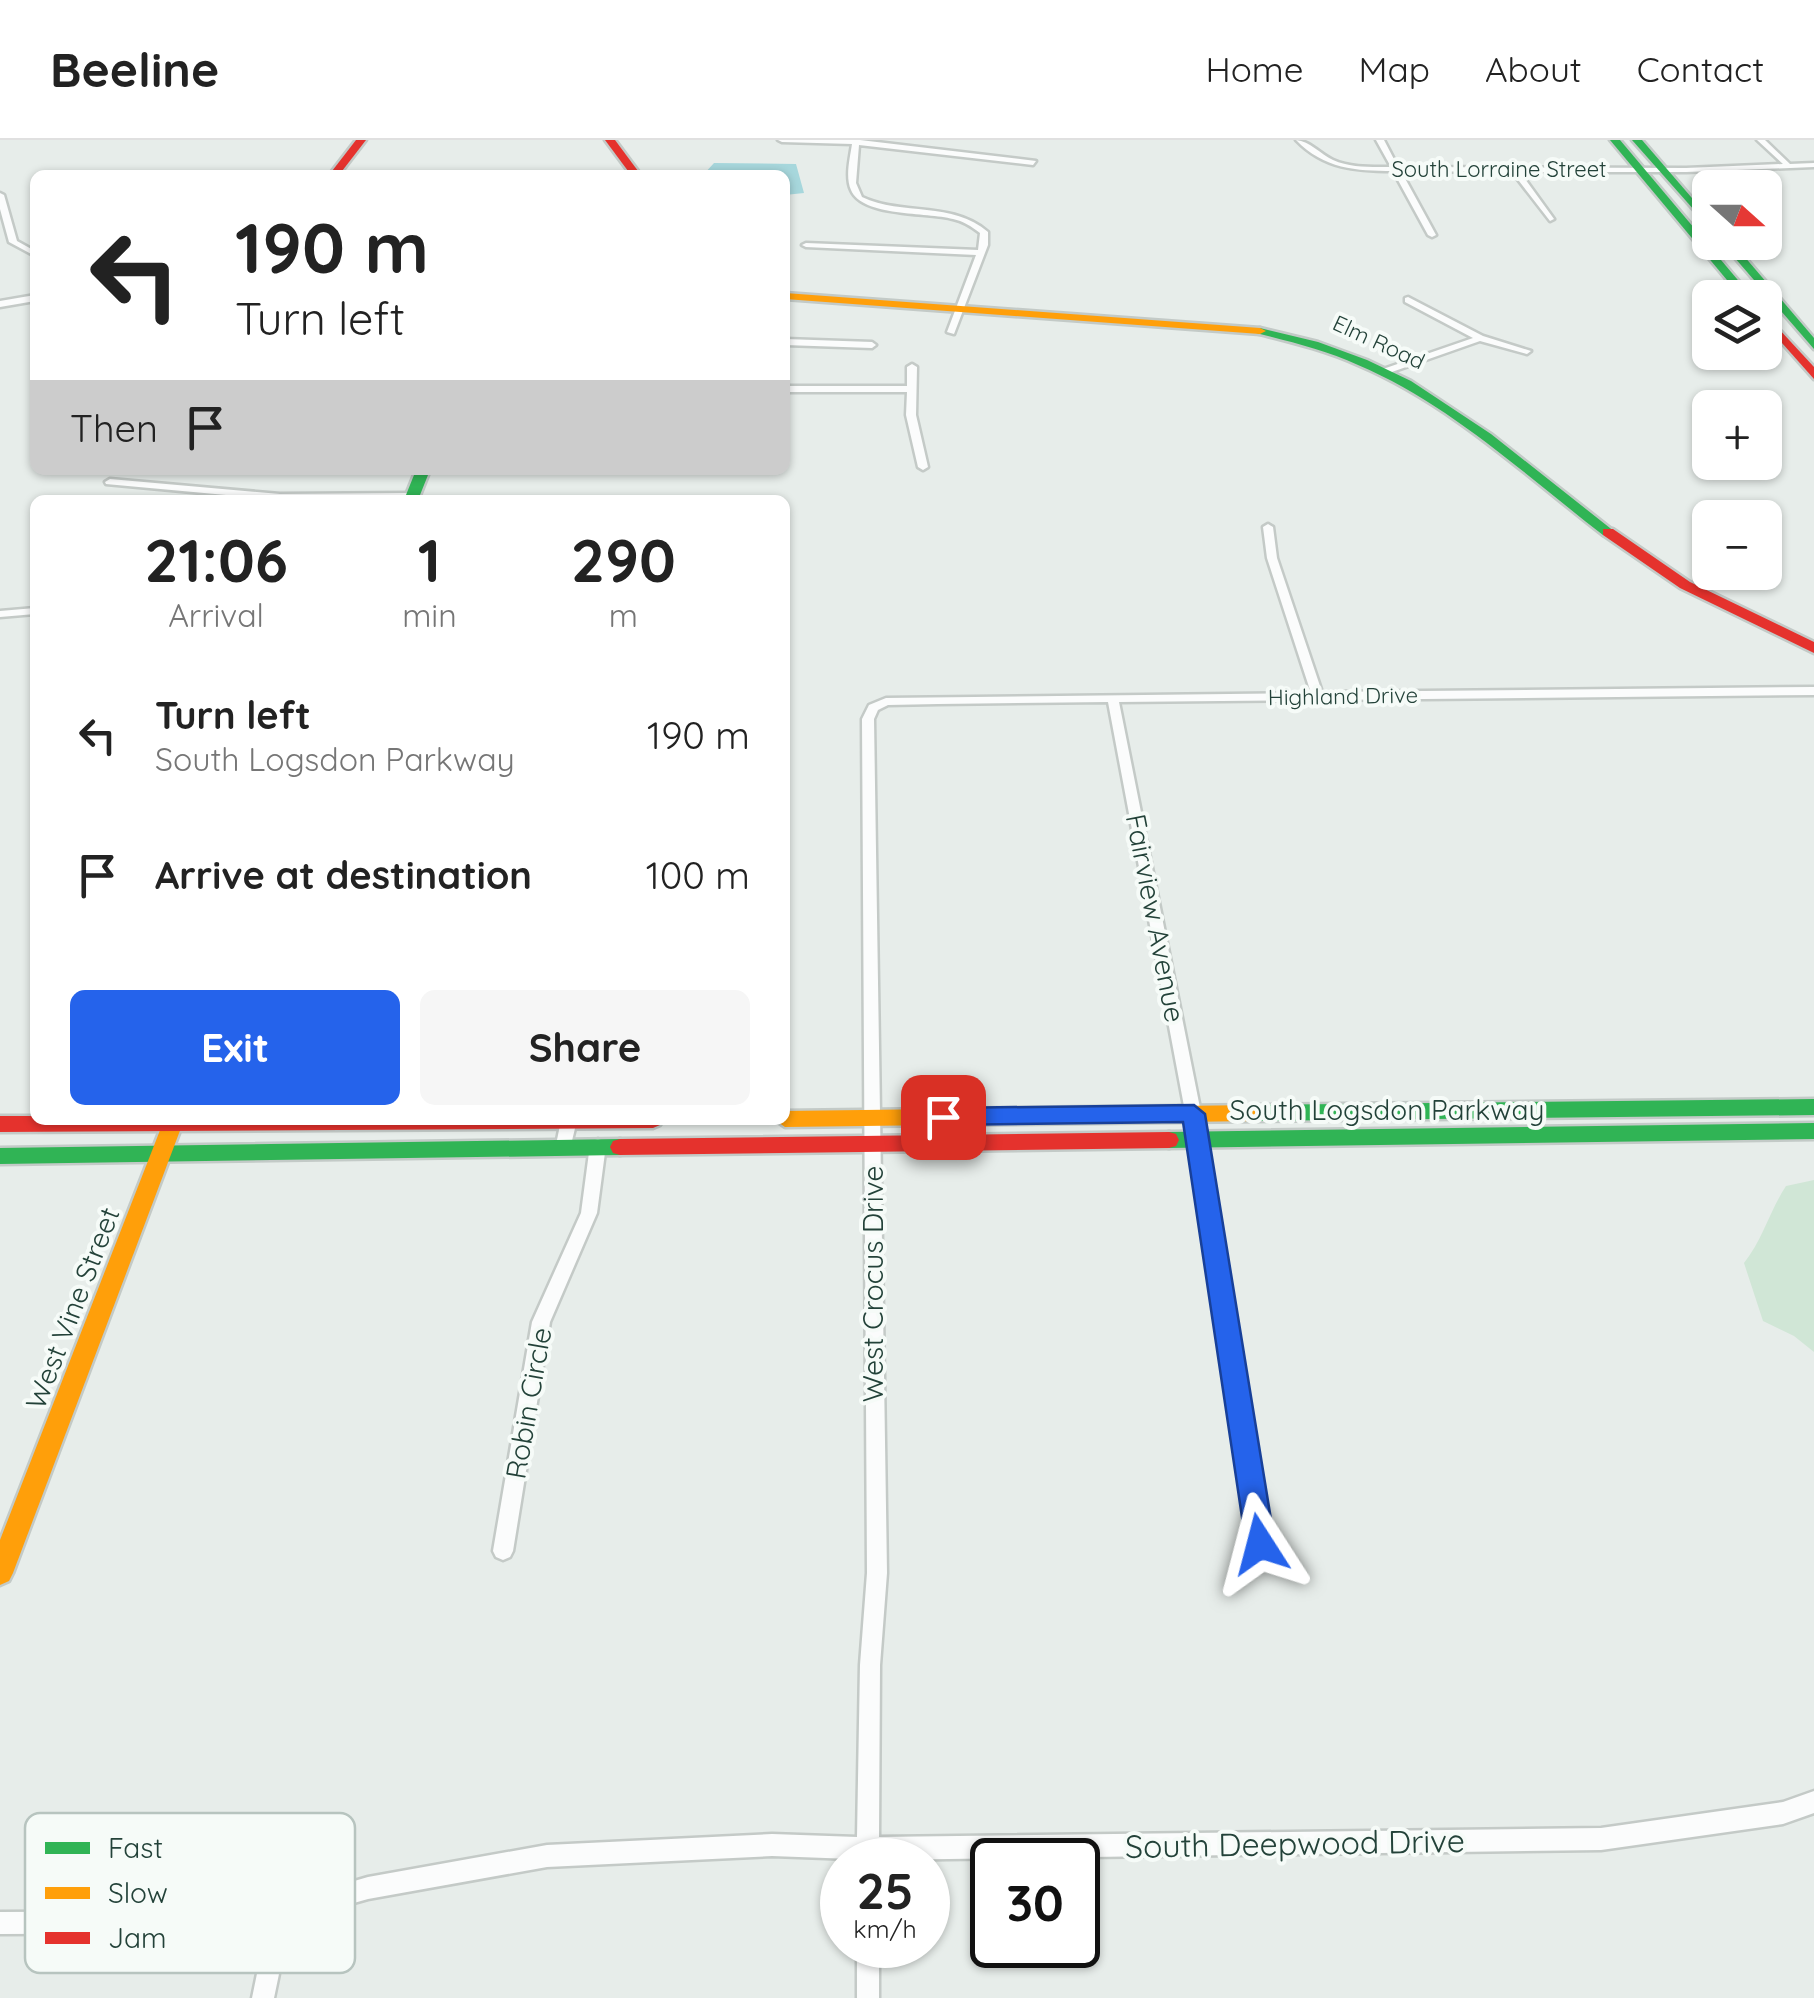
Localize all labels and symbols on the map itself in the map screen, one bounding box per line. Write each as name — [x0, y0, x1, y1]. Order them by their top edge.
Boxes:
street label: South Lorraine Street — [1391, 155, 1607, 183]
north arrow — [1692, 170, 1782, 260]
street label: Elm Road — [1329, 309, 1429, 375]
street label: Highland Drive — [1268, 681, 1418, 711]
street label: Fairview Avenue — [1119, 811, 1193, 1025]
pin — [901, 1075, 986, 1160]
street label: South Logsdon Parkway — [1230, 1092, 1544, 1127]
street label: West Crocus Drive — [855, 1166, 890, 1402]
street label: West Vine Street — [17, 1202, 127, 1414]
street label: Robin Circle — [497, 1325, 559, 1481]
position arrow — [1208, 1492, 1312, 1596]
legend — [25, 1813, 355, 1973]
street label: South Deepwood Drive — [1125, 1820, 1465, 1866]
text: Fast — [108, 1830, 163, 1865]
speed limit sign: 30 — [970, 1838, 1100, 1968]
text: Slow — [108, 1875, 168, 1910]
text: Jam — [108, 1920, 167, 1955]

